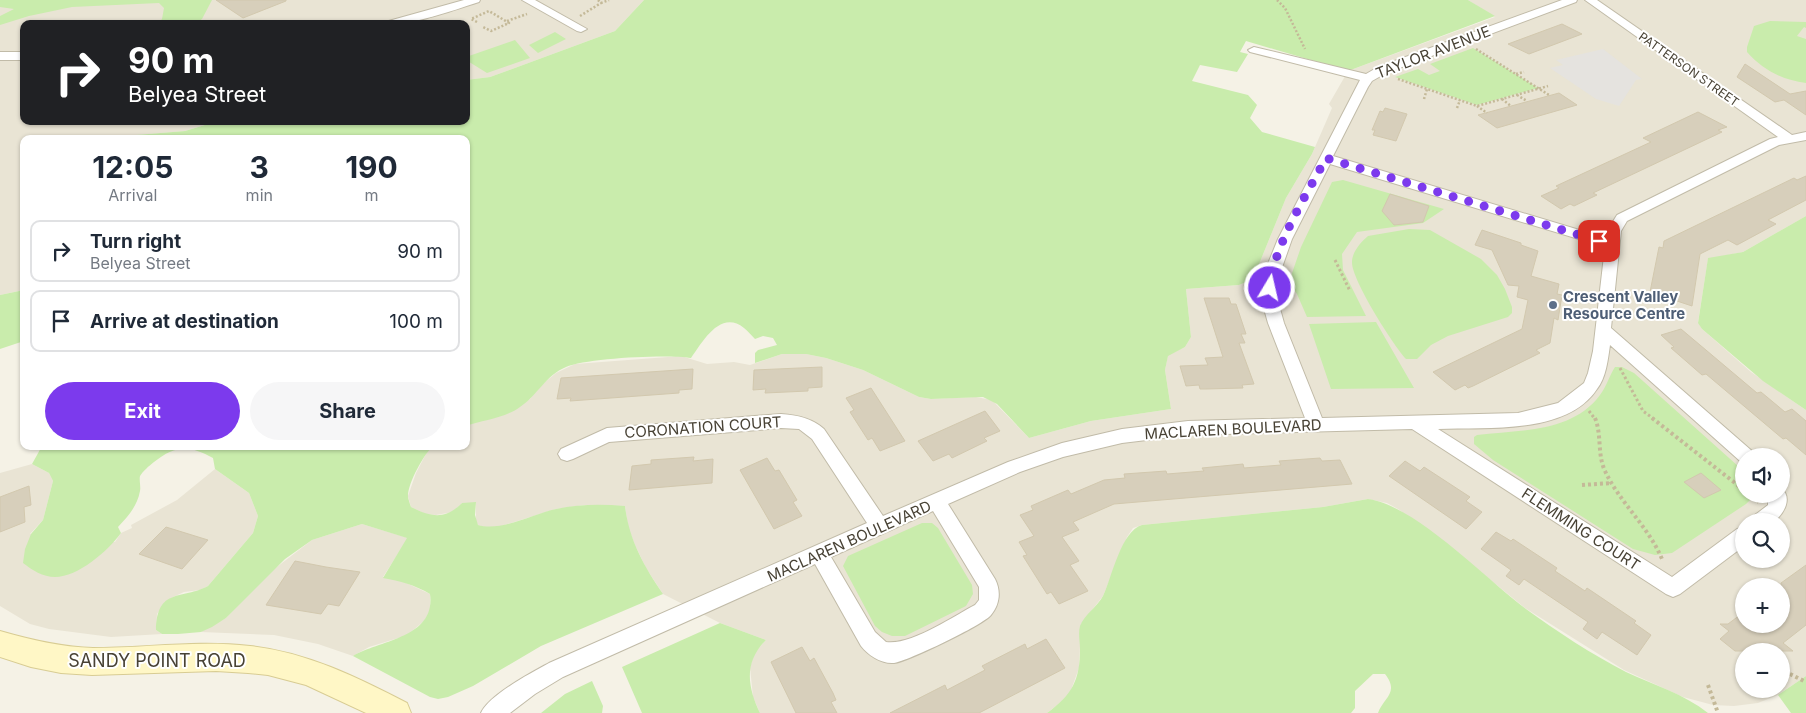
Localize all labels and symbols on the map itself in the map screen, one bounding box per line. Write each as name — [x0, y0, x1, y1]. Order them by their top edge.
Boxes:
street label: TAYLOR AVENUE — [1373, 21, 1493, 83]
street label: PATTERSON STREET — [1636, 29, 1742, 109]
pin — [1578, 220, 1620, 262]
position arrow — [1243, 261, 1295, 313]
place label: Crescent Valley Resource Centre — [1563, 287, 1685, 323]
marker: Crescent Valley Resource Centre — [1547, 299, 1559, 311]
street label: CORONATION COURT — [624, 412, 782, 442]
street label: MACLAREN BOULEVARD — [1144, 415, 1322, 443]
street label: FLEMMING COURT — [1518, 484, 1644, 574]
street label: MACLAREN BOULEVARD — [764, 496, 934, 586]
street label: SANDY POINT ROAD — [68, 650, 246, 671]

